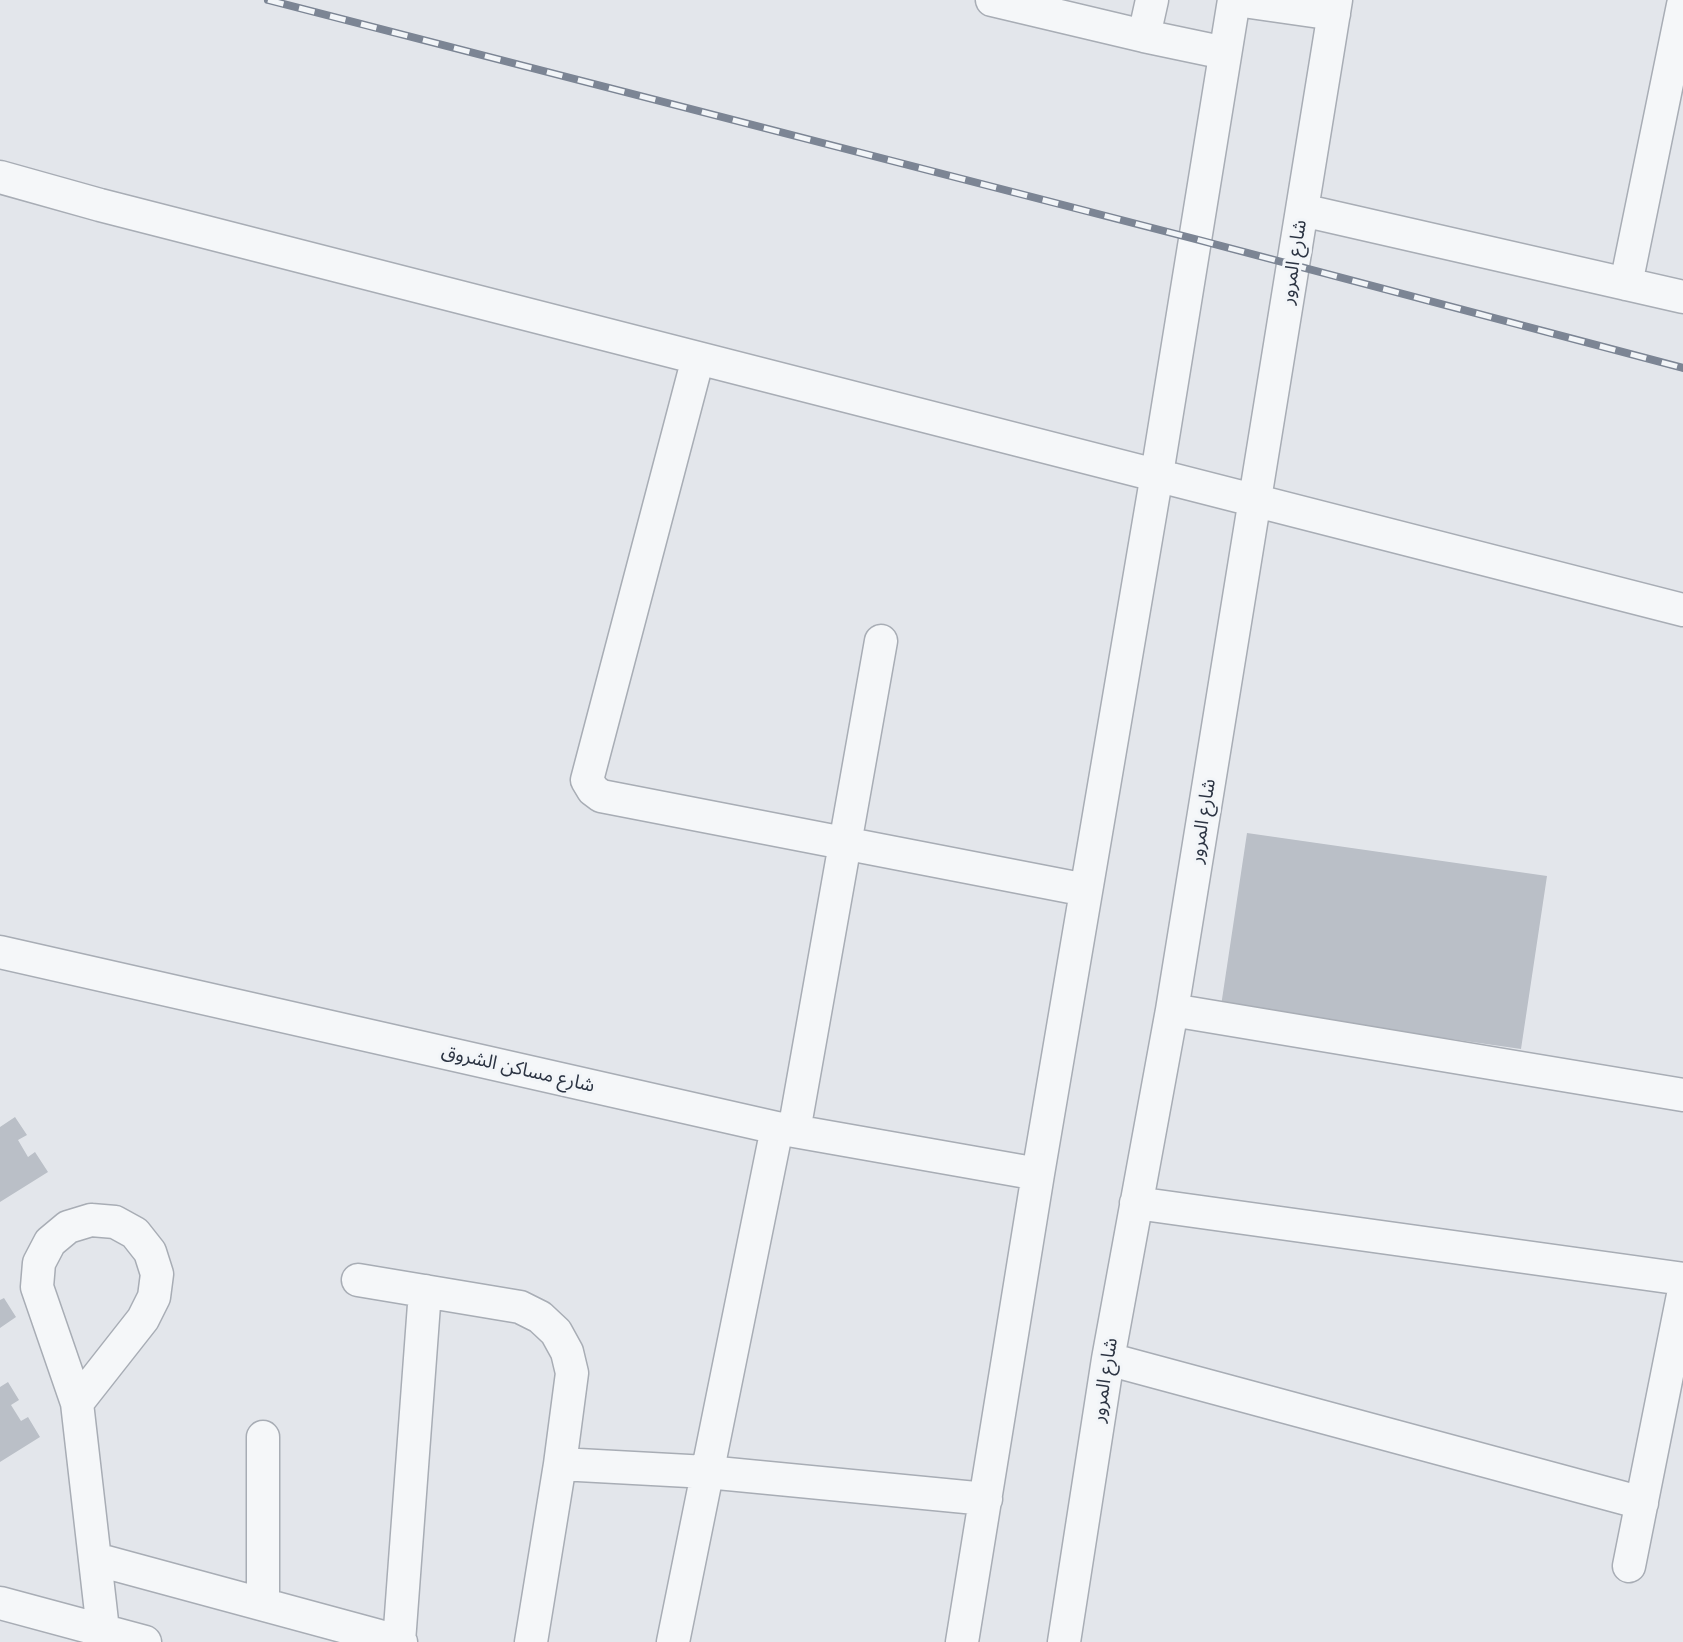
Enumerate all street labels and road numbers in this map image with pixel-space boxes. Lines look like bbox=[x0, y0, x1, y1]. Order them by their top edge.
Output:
street label: شارع المرور bbox=[1276, 218, 1312, 306]
street label: شارع المرور bbox=[1185, 777, 1221, 865]
street label: شارع مساكن الشروق bbox=[439, 1040, 597, 1098]
street label: شارع المرور bbox=[1087, 1336, 1123, 1424]

